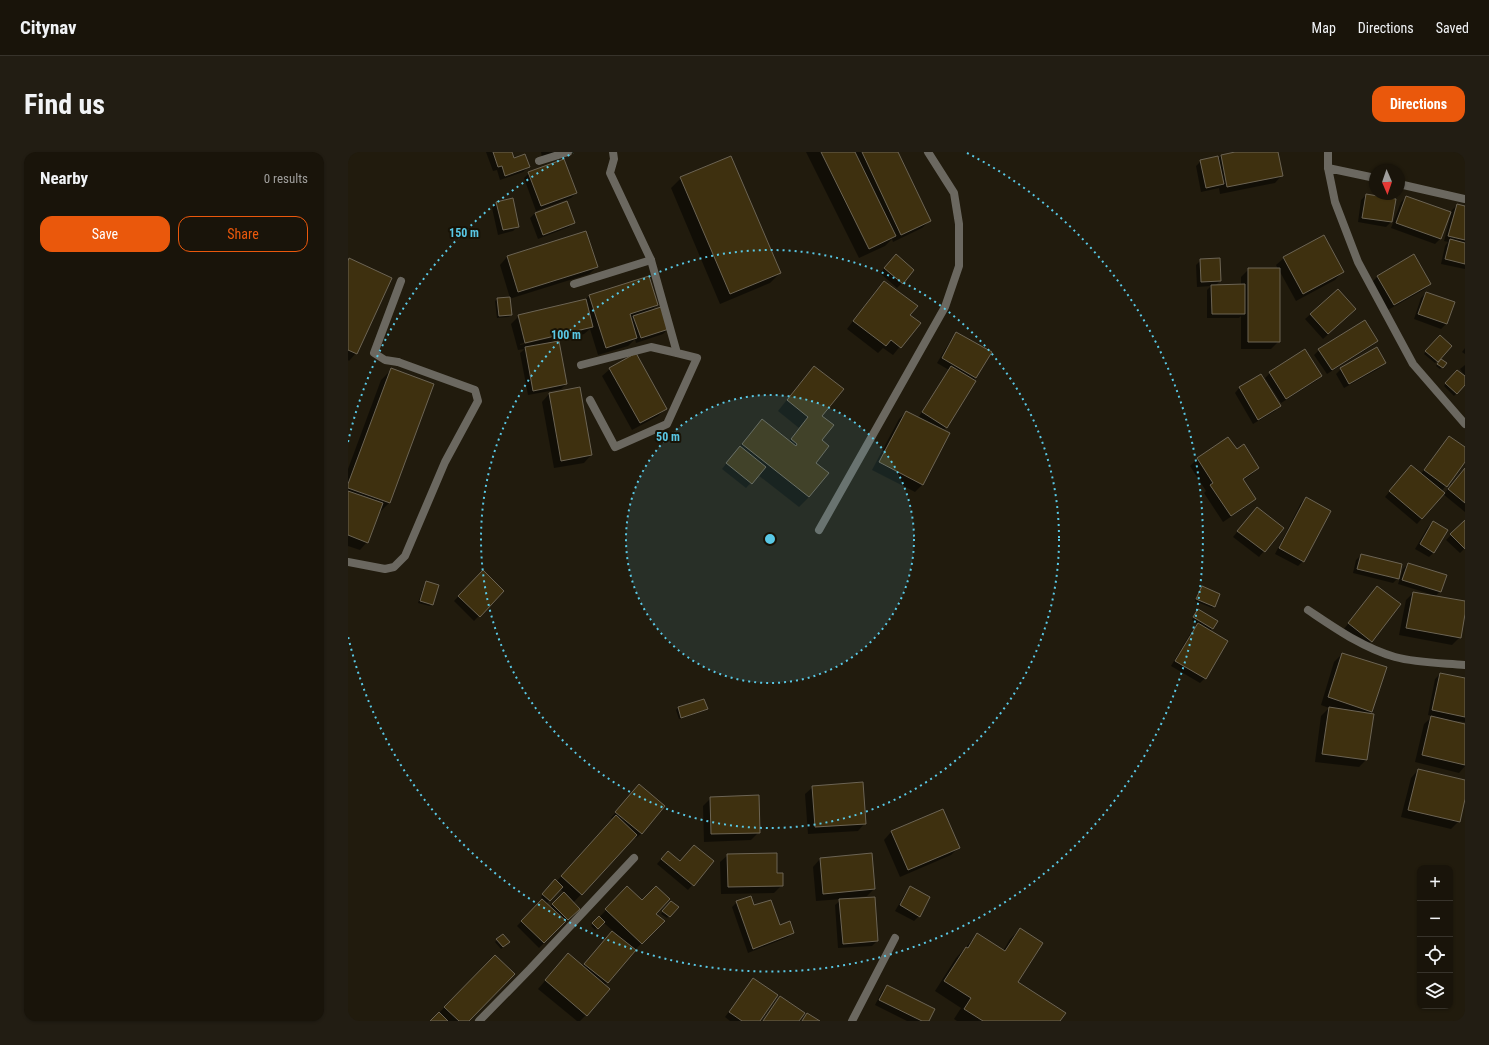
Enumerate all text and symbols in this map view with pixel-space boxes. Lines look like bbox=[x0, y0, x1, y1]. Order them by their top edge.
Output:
text: Citynav bbox=[20, 16, 77, 39]
text: Map bbox=[1312, 20, 1336, 36]
text: Directions bbox=[1358, 20, 1414, 36]
text: Saved bbox=[1436, 20, 1469, 36]
button: Directions bbox=[1372, 86, 1465, 122]
text: Find us bbox=[24, 88, 105, 121]
north arrow bbox=[1369, 164, 1405, 200]
text: Nearby bbox=[40, 168, 88, 188]
text: 0 results bbox=[264, 171, 308, 186]
button: Save bbox=[40, 216, 170, 252]
button: Share bbox=[178, 216, 308, 252]
text: 150 m bbox=[449, 226, 479, 240]
text: 100 m bbox=[551, 328, 581, 342]
text: 50 m bbox=[656, 430, 680, 444]
centre of rings bbox=[763, 532, 777, 546]
map controls bbox=[1417, 865, 1453, 1009]
button: + bbox=[1417, 865, 1453, 901]
button: − bbox=[1417, 901, 1453, 937]
button: locate bbox=[1417, 937, 1453, 973]
button: layers bbox=[1417, 973, 1453, 1009]

